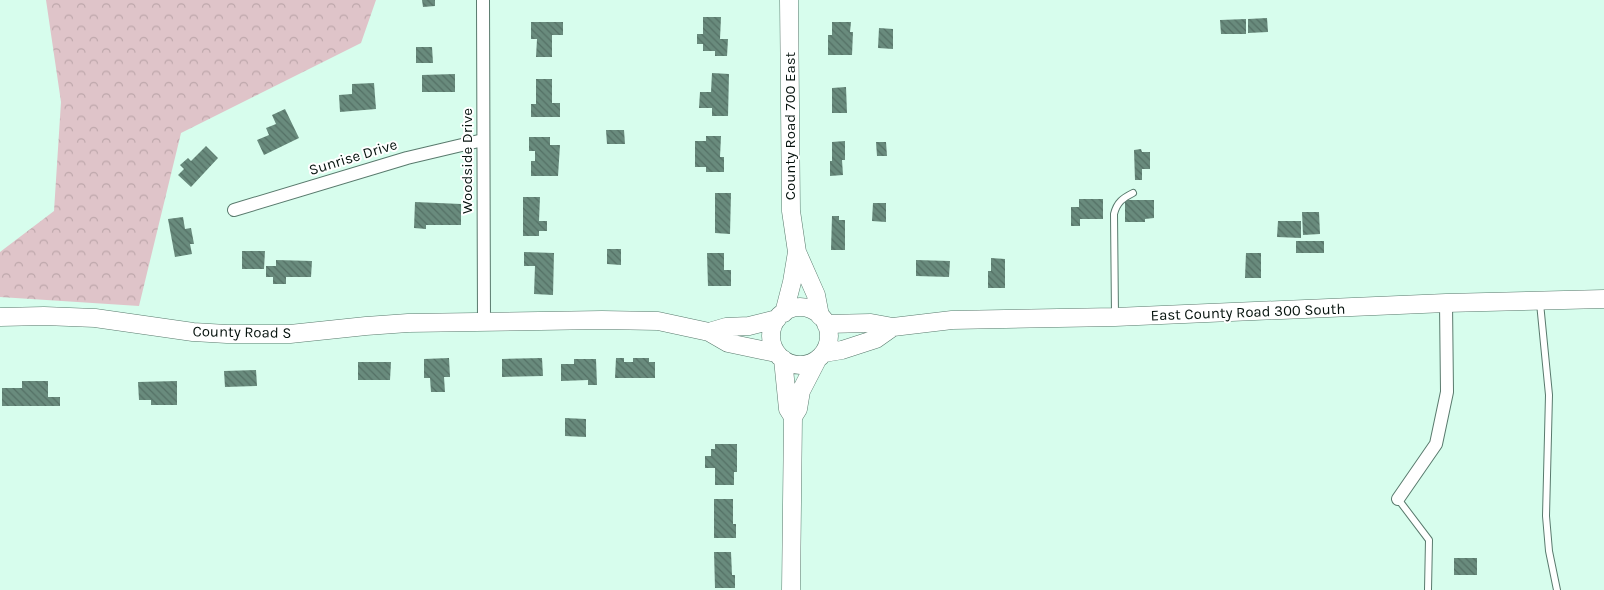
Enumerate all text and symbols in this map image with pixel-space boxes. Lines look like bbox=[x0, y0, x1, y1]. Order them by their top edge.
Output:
street label: County Road 700 East bbox=[781, 51, 799, 200]
street label: Woodside Drive bbox=[458, 108, 476, 214]
street label: Sunrise Drive bbox=[307, 135, 399, 179]
street label: East County Road 300 South bbox=[1150, 300, 1346, 324]
street label: County Road S bbox=[192, 322, 292, 342]

